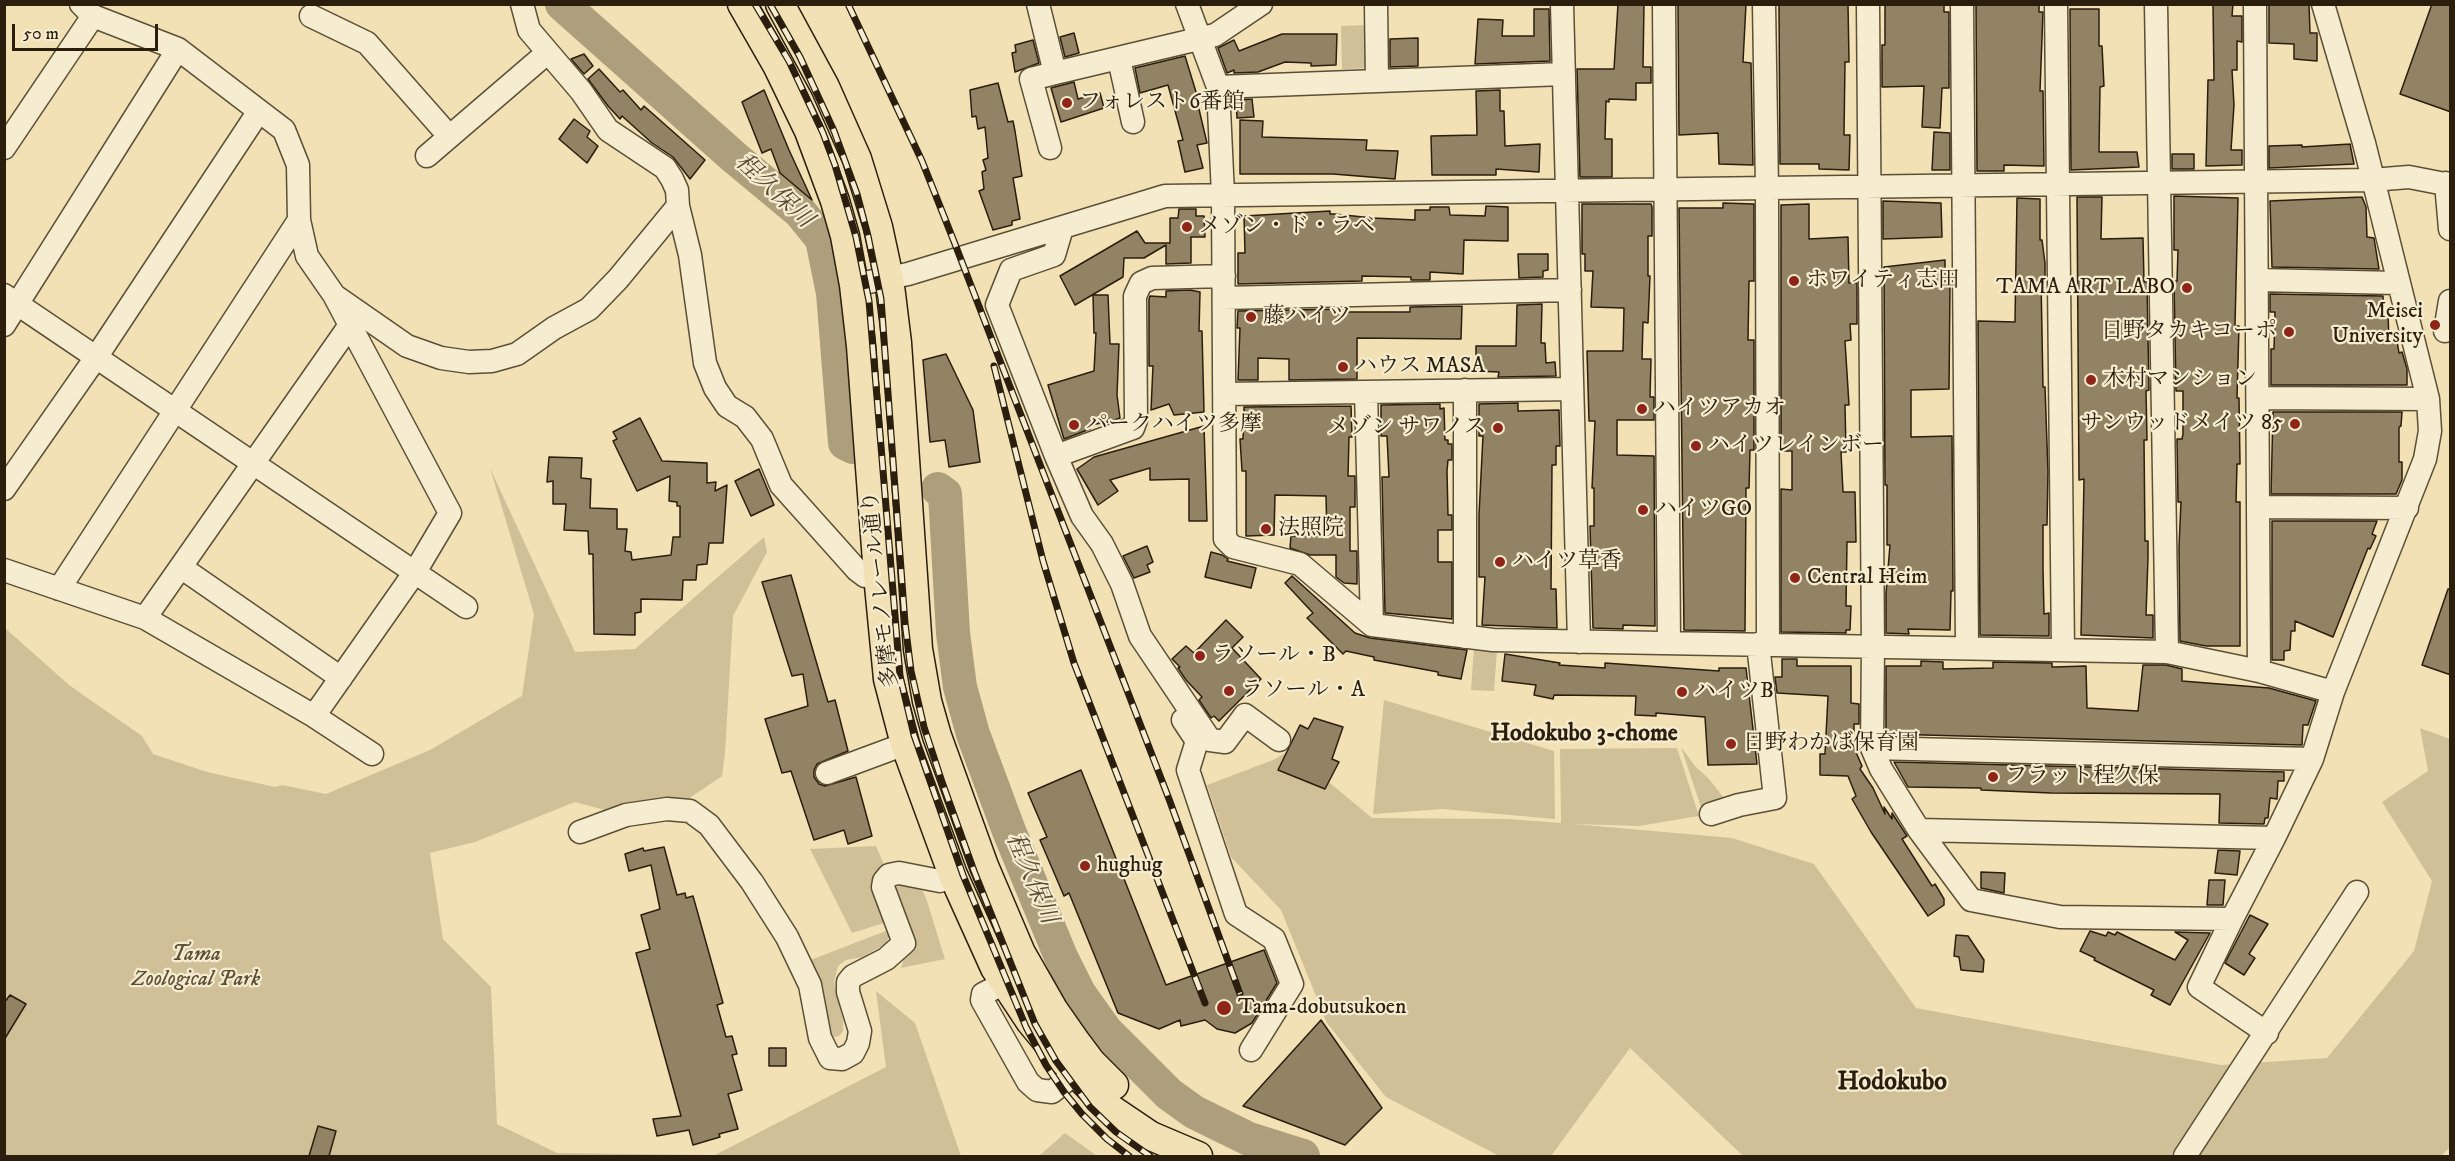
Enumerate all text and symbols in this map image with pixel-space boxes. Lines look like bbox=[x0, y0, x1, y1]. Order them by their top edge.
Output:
scale bar bbox=[15, 12, 160, 50]
text: 50 m bbox=[23, 23, 59, 45]
place label: フォレスト6番館 bbox=[1079, 90, 1244, 116]
marker: フォレスト6番館 bbox=[1060, 96, 1074, 110]
water label: 程久保川 bbox=[728, 149, 818, 235]
place label: メゾン・ド・ラベ bbox=[1199, 214, 1375, 240]
marker: メゾン・ド・ラベ bbox=[1180, 220, 1194, 234]
place label: ホワイティ志田 bbox=[1806, 268, 1960, 294]
marker: ホワイティ志田 bbox=[1787, 274, 1801, 288]
place label: TAMA ART LABO bbox=[1996, 275, 2175, 301]
marker: TAMA ART LABO bbox=[2180, 281, 2194, 295]
place label: Meisei University bbox=[2332, 299, 2423, 350]
place label: 藤ハイツ bbox=[1263, 304, 1351, 330]
marker: 藤ハイツ bbox=[1244, 310, 1258, 324]
marker: Meisei University bbox=[2428, 318, 2442, 332]
place label: 日野タカキコーポ bbox=[2101, 319, 2277, 345]
marker: 日野タカキコーポ bbox=[2282, 325, 2296, 339]
place label: ハウス MASA bbox=[1355, 354, 1485, 380]
marker: ハウス MASA bbox=[1336, 360, 1350, 374]
place label: 木村マンション bbox=[2103, 367, 2257, 393]
marker: 木村マンション bbox=[2084, 373, 2098, 387]
place label: ハイツアカオ bbox=[1654, 396, 1786, 422]
marker: ハイツアカオ bbox=[1635, 402, 1649, 416]
place label: サンウッドメイツ 85 bbox=[2080, 411, 2283, 437]
place label: パークハイツ多摩 bbox=[1086, 412, 1262, 438]
place label: メゾン サワノス bbox=[1327, 415, 1486, 441]
marker: サンウッドメイツ 85 bbox=[2288, 417, 2302, 431]
marker: パークハイツ多摩 bbox=[1067, 418, 1081, 432]
marker: メゾン サワノス bbox=[1491, 421, 1505, 435]
place label: ハイツレインボー bbox=[1708, 433, 1884, 459]
marker: ハイツレインボー bbox=[1689, 439, 1703, 453]
street label: 多摩モノレール通り bbox=[859, 489, 905, 689]
place label: ハイツGO bbox=[1655, 497, 1752, 523]
marker: ハイツGO bbox=[1636, 503, 1650, 517]
place label: 法照院 bbox=[1278, 516, 1344, 542]
marker: 法照院 bbox=[1259, 522, 1273, 536]
place label: ハイツ草香 bbox=[1512, 549, 1622, 575]
marker: ハイツ草香 bbox=[1493, 555, 1507, 569]
place label: Central Heim bbox=[1807, 565, 1927, 591]
marker: Central Heim bbox=[1788, 571, 1802, 585]
place label: ラソール・B bbox=[1212, 643, 1336, 669]
marker: ラソール・B bbox=[1193, 649, 1207, 663]
place label: ラソール・A bbox=[1241, 678, 1365, 704]
place label: ハイツB bbox=[1694, 679, 1774, 705]
marker: ラソール・A bbox=[1222, 684, 1236, 698]
marker: ハイツB bbox=[1675, 685, 1689, 699]
district label: Hodokubo 3-chome bbox=[1490, 721, 1678, 749]
place label: 日野わかば保育園 bbox=[1743, 731, 1919, 757]
marker: 日野わかば保育園 bbox=[1724, 737, 1738, 751]
place label: フラット程久保 bbox=[2005, 764, 2159, 790]
marker: フラット程久保 bbox=[1986, 770, 2000, 784]
water label: 程久保川 bbox=[998, 829, 1062, 929]
place label: hughug bbox=[1097, 853, 1162, 879]
marker: hughug bbox=[1078, 859, 1092, 873]
park label: Tama Zoological Park bbox=[132, 942, 260, 993]
place label: Tama-dobutsukoen bbox=[1238, 995, 1406, 1021]
marker: Tama-dobutsukoen bbox=[1215, 999, 1233, 1017]
district label: Hodokubo bbox=[1837, 1068, 1947, 1100]

